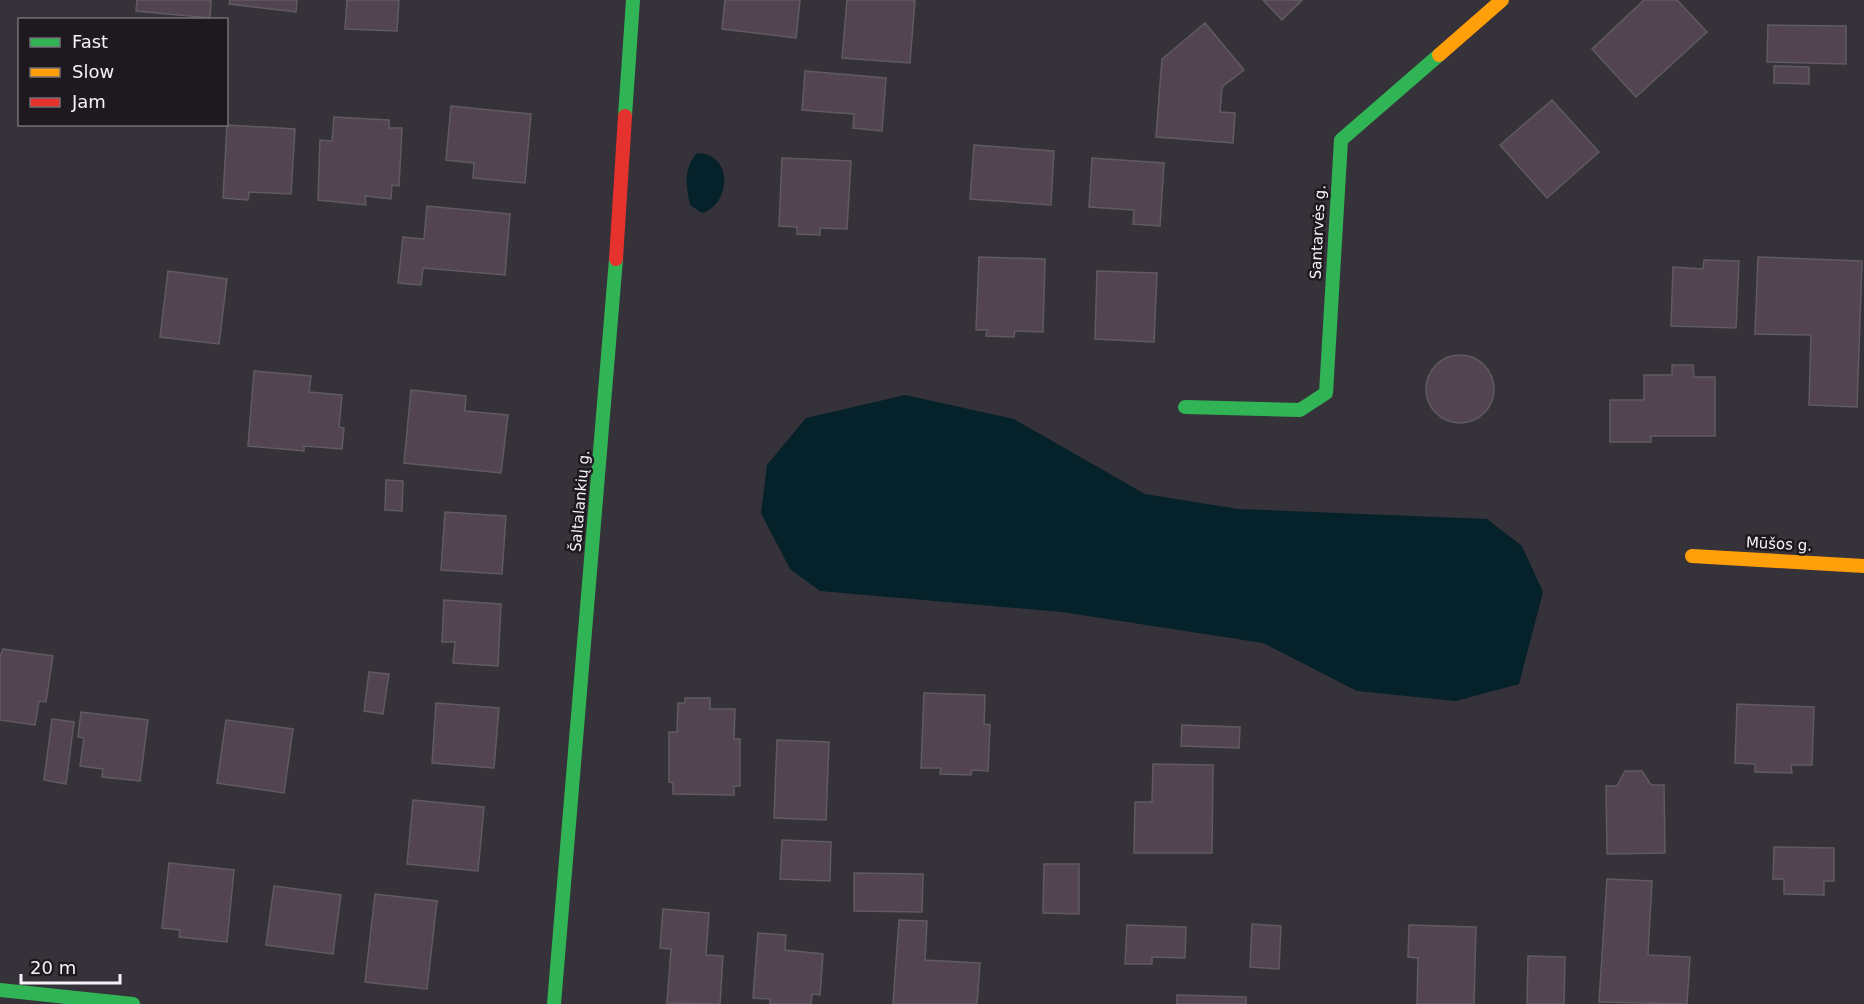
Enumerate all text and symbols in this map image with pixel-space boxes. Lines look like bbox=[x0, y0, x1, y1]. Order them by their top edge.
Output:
legend bbox=[18, 18, 228, 126]
text: Fast bbox=[72, 31, 108, 52]
text: Slow bbox=[72, 61, 114, 82]
text: Jam bbox=[71, 91, 106, 112]
street label: Santarvės g. bbox=[1307, 184, 1329, 280]
street label: Šaltalankių g. bbox=[566, 449, 593, 553]
street label: Mūšos g. bbox=[1745, 533, 1813, 555]
scale bar bbox=[21, 947, 120, 985]
text: 20 m bbox=[30, 957, 76, 978]

